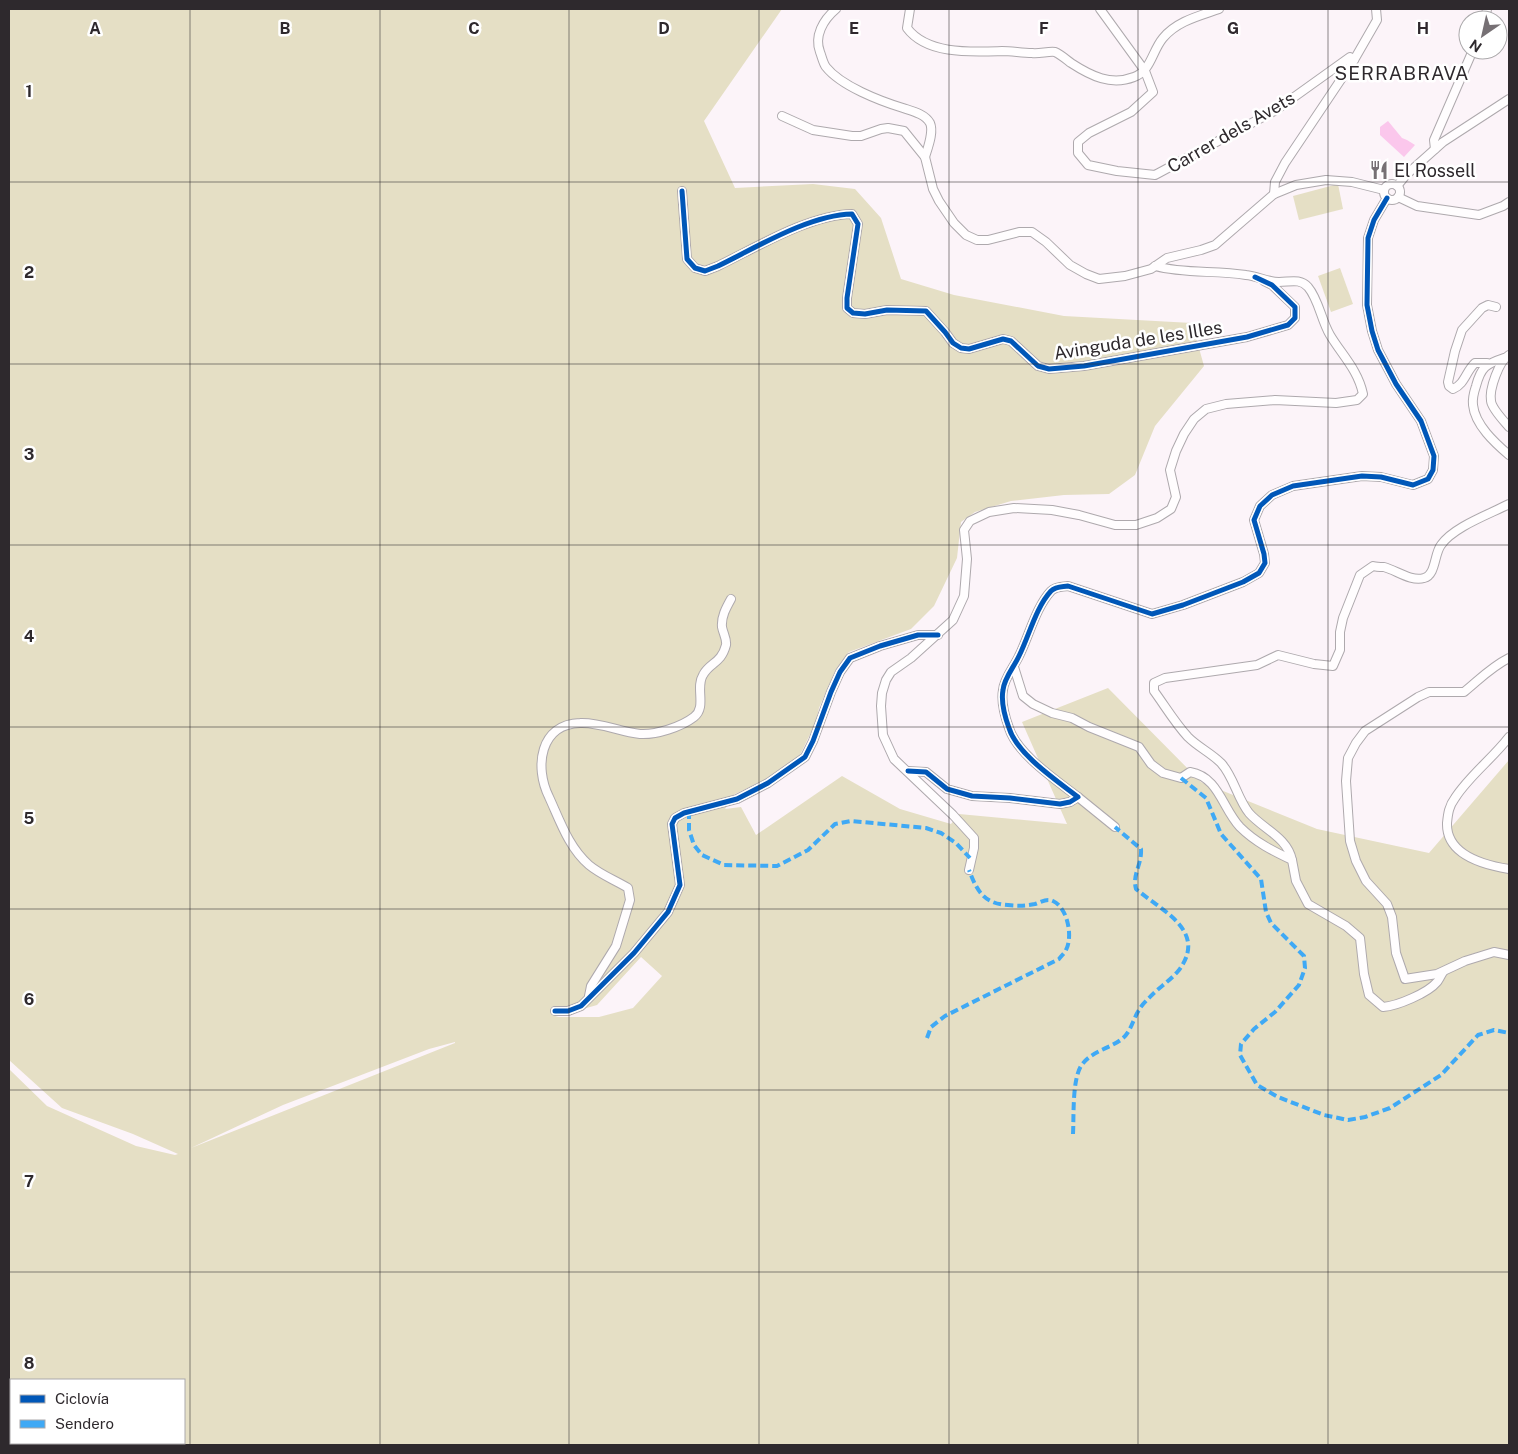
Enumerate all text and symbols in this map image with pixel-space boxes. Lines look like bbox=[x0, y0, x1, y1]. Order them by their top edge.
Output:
north arrow bbox=[1458, 10, 1508, 60]
text: A bbox=[89, 19, 101, 38]
text: B bbox=[280, 19, 291, 38]
text: C bbox=[468, 19, 480, 38]
text: D bbox=[658, 19, 670, 38]
text: E bbox=[849, 19, 859, 38]
text: F bbox=[1039, 19, 1049, 38]
text: G bbox=[1227, 19, 1239, 38]
text: H bbox=[1417, 19, 1429, 38]
text: N bbox=[1467, 36, 1485, 55]
district label: SERRABRAVA bbox=[1334, 62, 1470, 84]
text: 1 bbox=[26, 82, 32, 101]
street label: Carrer dels Avets bbox=[1164, 87, 1298, 177]
restaurant icon: El Rossell bbox=[1368, 159, 1390, 181]
place label: El Rossell bbox=[1394, 160, 1476, 181]
text: 2 bbox=[24, 263, 34, 282]
street label: Avinguda de les Illes bbox=[1052, 316, 1224, 364]
text: 3 bbox=[24, 445, 34, 464]
text: 4 bbox=[24, 627, 35, 646]
text: 5 bbox=[24, 809, 35, 828]
text: 6 bbox=[24, 990, 34, 1009]
text: 7 bbox=[24, 1172, 34, 1191]
text: 8 bbox=[24, 1354, 35, 1373]
legend bbox=[10, 1379, 185, 1444]
text: Ciclovía bbox=[55, 1390, 109, 1407]
text: Sendero bbox=[55, 1415, 114, 1432]

